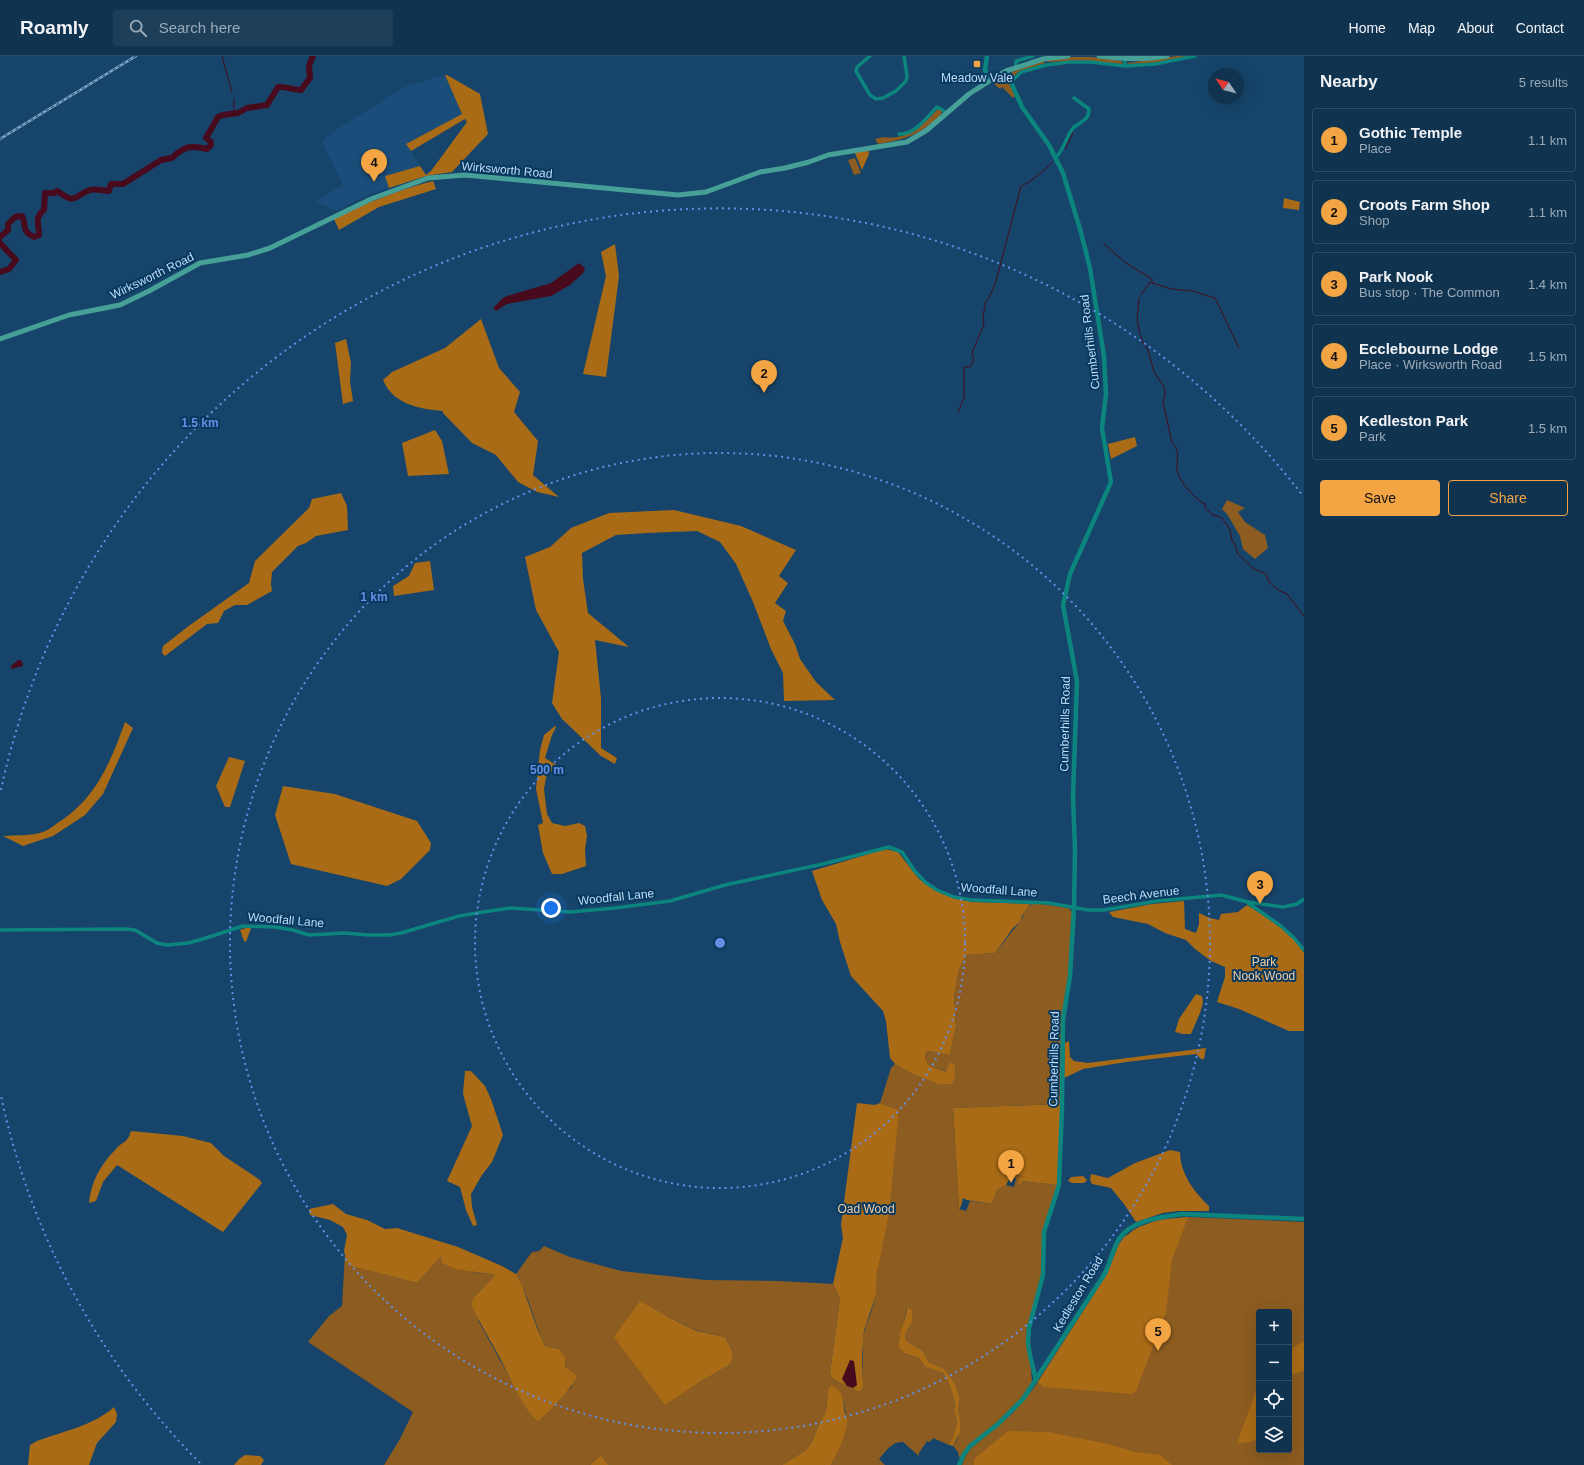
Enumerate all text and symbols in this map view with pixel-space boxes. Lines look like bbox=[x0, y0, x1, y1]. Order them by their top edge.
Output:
search box bbox=[113, 10, 393, 46]
text: Roamly bbox=[20, 17, 89, 38]
icon: search bbox=[127, 17, 149, 39]
text: Search here bbox=[159, 19, 240, 36]
text: Home bbox=[1349, 20, 1386, 36]
text: Map bbox=[1408, 20, 1435, 36]
text: About bbox=[1457, 20, 1494, 36]
text: Contact bbox=[1516, 20, 1564, 36]
marker: Meadow Vale bbox=[972, 59, 982, 69]
north arrow bbox=[1208, 68, 1244, 104]
place label: Meadow Vale bbox=[941, 71, 1013, 85]
text: Nearby bbox=[1320, 72, 1378, 91]
text: 5 results bbox=[1519, 75, 1568, 90]
text: Gothic Temple bbox=[1359, 124, 1462, 141]
text: 1 bbox=[1330, 133, 1338, 148]
text: 1.1 km bbox=[1528, 133, 1567, 148]
text: Place bbox=[1359, 141, 1392, 156]
pin: 4 bbox=[361, 149, 387, 182]
street label: Wirksworth Road bbox=[461, 159, 553, 181]
text: Croots Farm Shop bbox=[1359, 196, 1490, 213]
text: 2 bbox=[1330, 205, 1338, 220]
text: 1.1 km bbox=[1528, 205, 1567, 220]
text: Shop bbox=[1359, 213, 1389, 228]
street label: Wirksworth Road bbox=[108, 250, 196, 302]
text: Park Nook bbox=[1359, 268, 1433, 285]
text: 3 bbox=[1330, 277, 1338, 292]
text: 1.4 km bbox=[1528, 277, 1567, 292]
text: Bus stop · The Common bbox=[1359, 285, 1500, 300]
street label: Cumberhills Road bbox=[1077, 294, 1103, 390]
text: Ecclebourne Lodge bbox=[1359, 340, 1498, 357]
text: 4 bbox=[1330, 349, 1338, 364]
text: 1.5 km bbox=[1528, 349, 1567, 364]
text: Place · Wirksworth Road bbox=[1359, 357, 1502, 372]
pin: 2 bbox=[751, 360, 777, 393]
text: Kedleston Park bbox=[1359, 412, 1468, 429]
text: 1.5 km bbox=[181, 416, 219, 430]
text: 5 bbox=[1330, 421, 1338, 436]
text: 1.5 km bbox=[1528, 421, 1567, 436]
text: Park bbox=[1359, 429, 1386, 444]
button: Save bbox=[1320, 480, 1440, 516]
button: Share bbox=[1448, 480, 1568, 516]
text: 1 km bbox=[360, 590, 388, 604]
street label: Cumberhills Road bbox=[1057, 676, 1073, 772]
text: 500 m bbox=[530, 763, 564, 777]
pin: 3 bbox=[1247, 871, 1273, 904]
street label: Woodfall Lane bbox=[960, 880, 1038, 900]
street label: Beech Avenue bbox=[1102, 883, 1180, 907]
street label: Woodfall Lane bbox=[577, 886, 655, 908]
your location bbox=[541, 898, 561, 918]
street label: Woodfall Lane bbox=[247, 910, 325, 930]
centre of rings bbox=[713, 936, 727, 950]
park label: Park Nook Wood bbox=[1233, 955, 1295, 983]
street label: Cumberhills Road bbox=[1046, 1011, 1062, 1107]
pin: 1 bbox=[998, 1150, 1024, 1183]
park label: Oad Wood bbox=[837, 1202, 895, 1216]
street label: Kedleston Road bbox=[1050, 1254, 1106, 1334]
map controls bbox=[1256, 1309, 1292, 1453]
button: + bbox=[1256, 1309, 1292, 1345]
pin: 5 bbox=[1145, 1318, 1171, 1351]
button: − bbox=[1256, 1345, 1292, 1381]
button: locate bbox=[1256, 1381, 1292, 1417]
button: layers bbox=[1256, 1417, 1292, 1453]

